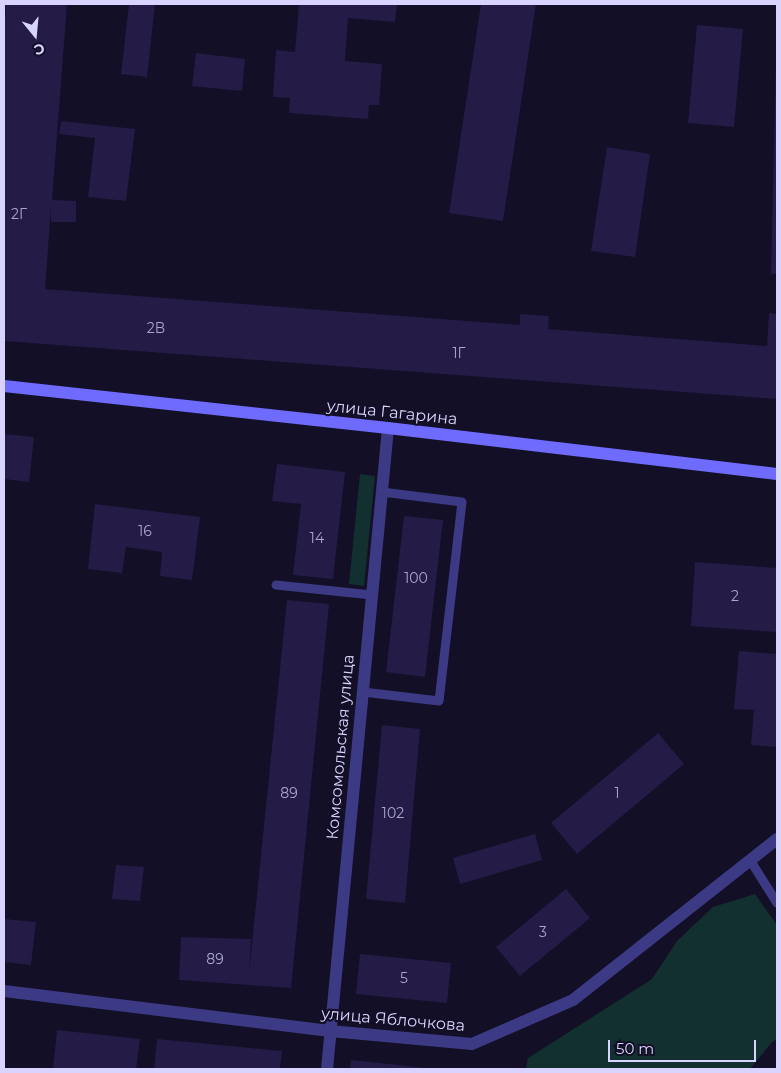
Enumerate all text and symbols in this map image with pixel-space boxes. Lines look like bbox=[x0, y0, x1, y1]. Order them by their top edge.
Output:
north arrow bbox=[10, 10, 60, 60]
text: С bbox=[32, 39, 47, 59]
house number: 2Г bbox=[11, 207, 27, 223]
house number: 2В bbox=[147, 321, 165, 337]
house number: 1Г bbox=[452, 346, 466, 362]
street label: улица Гагарина bbox=[326, 397, 458, 429]
house number: 16 bbox=[138, 524, 152, 540]
house number: 14 bbox=[310, 531, 324, 547]
house number: 100 bbox=[404, 571, 428, 587]
house number: 2 bbox=[731, 589, 739, 605]
street label: Комсомольская улица bbox=[323, 654, 359, 840]
house number: 89 bbox=[280, 786, 298, 802]
house number: 1 bbox=[614, 786, 620, 802]
house number: 102 bbox=[382, 806, 404, 822]
house number: 3 bbox=[539, 925, 547, 941]
house number: 89 bbox=[206, 952, 224, 968]
house number: 5 bbox=[400, 971, 408, 987]
street label: улица Яблочкова bbox=[320, 1004, 466, 1036]
scale bar bbox=[611, 1030, 758, 1062]
text: 50 m bbox=[616, 1039, 654, 1058]

